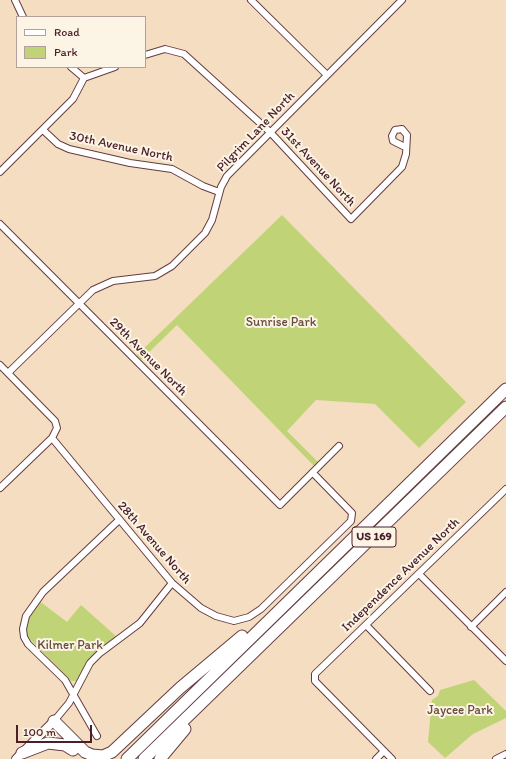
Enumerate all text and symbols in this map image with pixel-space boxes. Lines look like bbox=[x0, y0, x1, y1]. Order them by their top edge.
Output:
legend bbox=[16, 16, 146, 68]
text: Road bbox=[54, 25, 80, 39]
text: Park bbox=[54, 45, 78, 59]
street label: Pilgrim Lane North bbox=[214, 89, 298, 175]
street label: 31st Avenue North bbox=[277, 124, 359, 210]
street label: 30th Avenue North bbox=[68, 128, 174, 166]
street label: 29th Avenue North bbox=[106, 315, 190, 399]
park label: Sunrise Park bbox=[246, 315, 316, 331]
street label: 28th Avenue North bbox=[114, 499, 194, 587]
street label: Independence Avenue North bbox=[339, 515, 463, 635]
road number: US 169 bbox=[352, 527, 396, 547]
park label: Kilmer Park bbox=[37, 638, 103, 654]
park label: Jaycee Park bbox=[427, 703, 493, 719]
scale bar bbox=[18, 717, 94, 743]
text: 100 m bbox=[23, 725, 56, 739]

